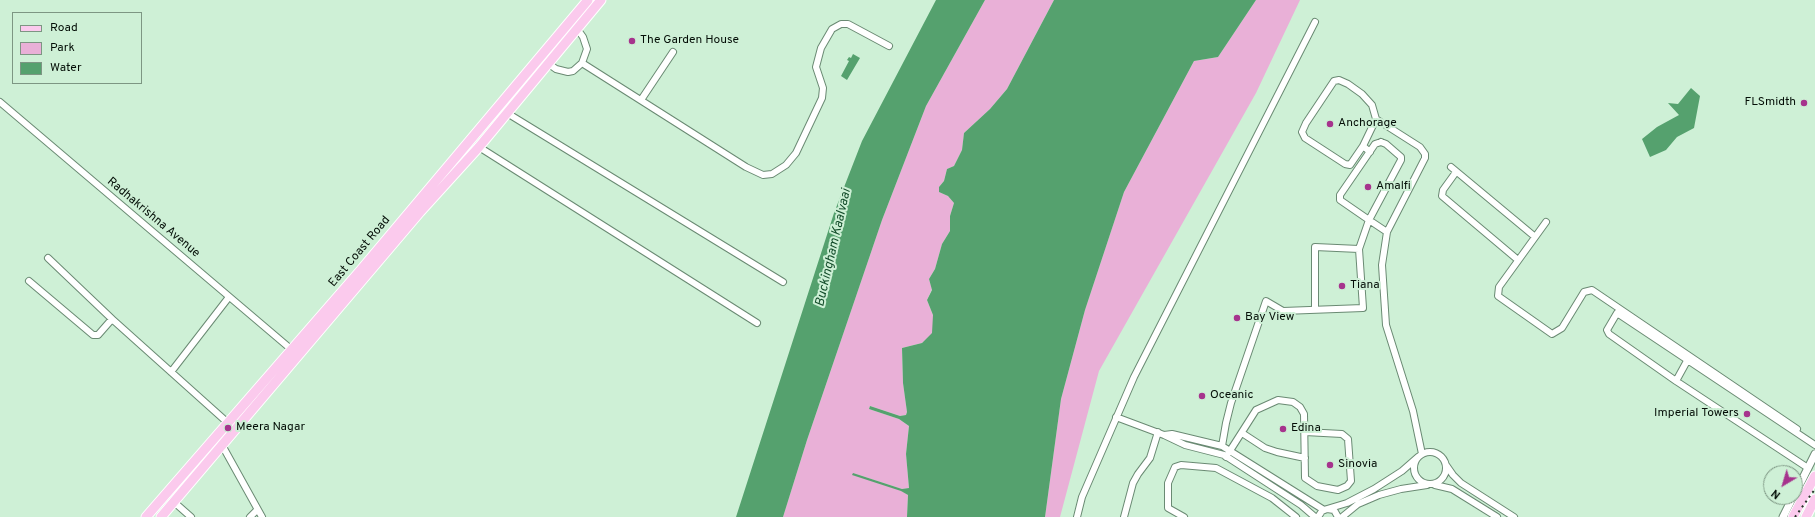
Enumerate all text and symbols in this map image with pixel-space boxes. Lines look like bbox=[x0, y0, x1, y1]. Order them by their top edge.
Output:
legend bbox=[12, 12, 142, 84]
text: Road bbox=[50, 20, 78, 36]
place label: The Garden House bbox=[640, 34, 739, 48]
marker: The Garden House bbox=[627, 36, 637, 46]
text: Park bbox=[50, 40, 75, 56]
text: Water bbox=[50, 60, 82, 76]
place label: FLSmidth bbox=[1744, 96, 1796, 110]
marker: FLSmidth bbox=[1799, 98, 1809, 108]
place label: Anchorage bbox=[1338, 117, 1397, 131]
marker: Anchorage bbox=[1325, 119, 1335, 129]
street label: Radhakrishna Avenue bbox=[104, 175, 202, 261]
place label: Amalfi bbox=[1376, 180, 1411, 194]
marker: Amalfi bbox=[1363, 182, 1373, 192]
water label: Buckingham Kaalvaai bbox=[813, 188, 855, 308]
street label: East Coast Road bbox=[326, 214, 394, 290]
place label: Tiana bbox=[1350, 279, 1380, 293]
marker: Tiana bbox=[1337, 281, 1347, 291]
place label: Bay View bbox=[1245, 311, 1294, 325]
marker: Bay View bbox=[1232, 313, 1242, 323]
place label: Oceanic bbox=[1210, 389, 1253, 403]
marker: Oceanic bbox=[1197, 391, 1207, 401]
place label: Imperial Towers bbox=[1654, 407, 1739, 421]
marker: Imperial Towers bbox=[1742, 409, 1752, 419]
place label: Meera Nagar bbox=[236, 421, 305, 435]
place label: Edina bbox=[1291, 422, 1321, 436]
marker: Meera Nagar bbox=[223, 423, 233, 433]
marker: Edina bbox=[1278, 424, 1288, 434]
place label: Sinovia bbox=[1338, 458, 1377, 472]
marker: Sinovia bbox=[1325, 460, 1335, 470]
north arrow bbox=[1763, 465, 1803, 505]
text: N bbox=[1769, 486, 1784, 502]

